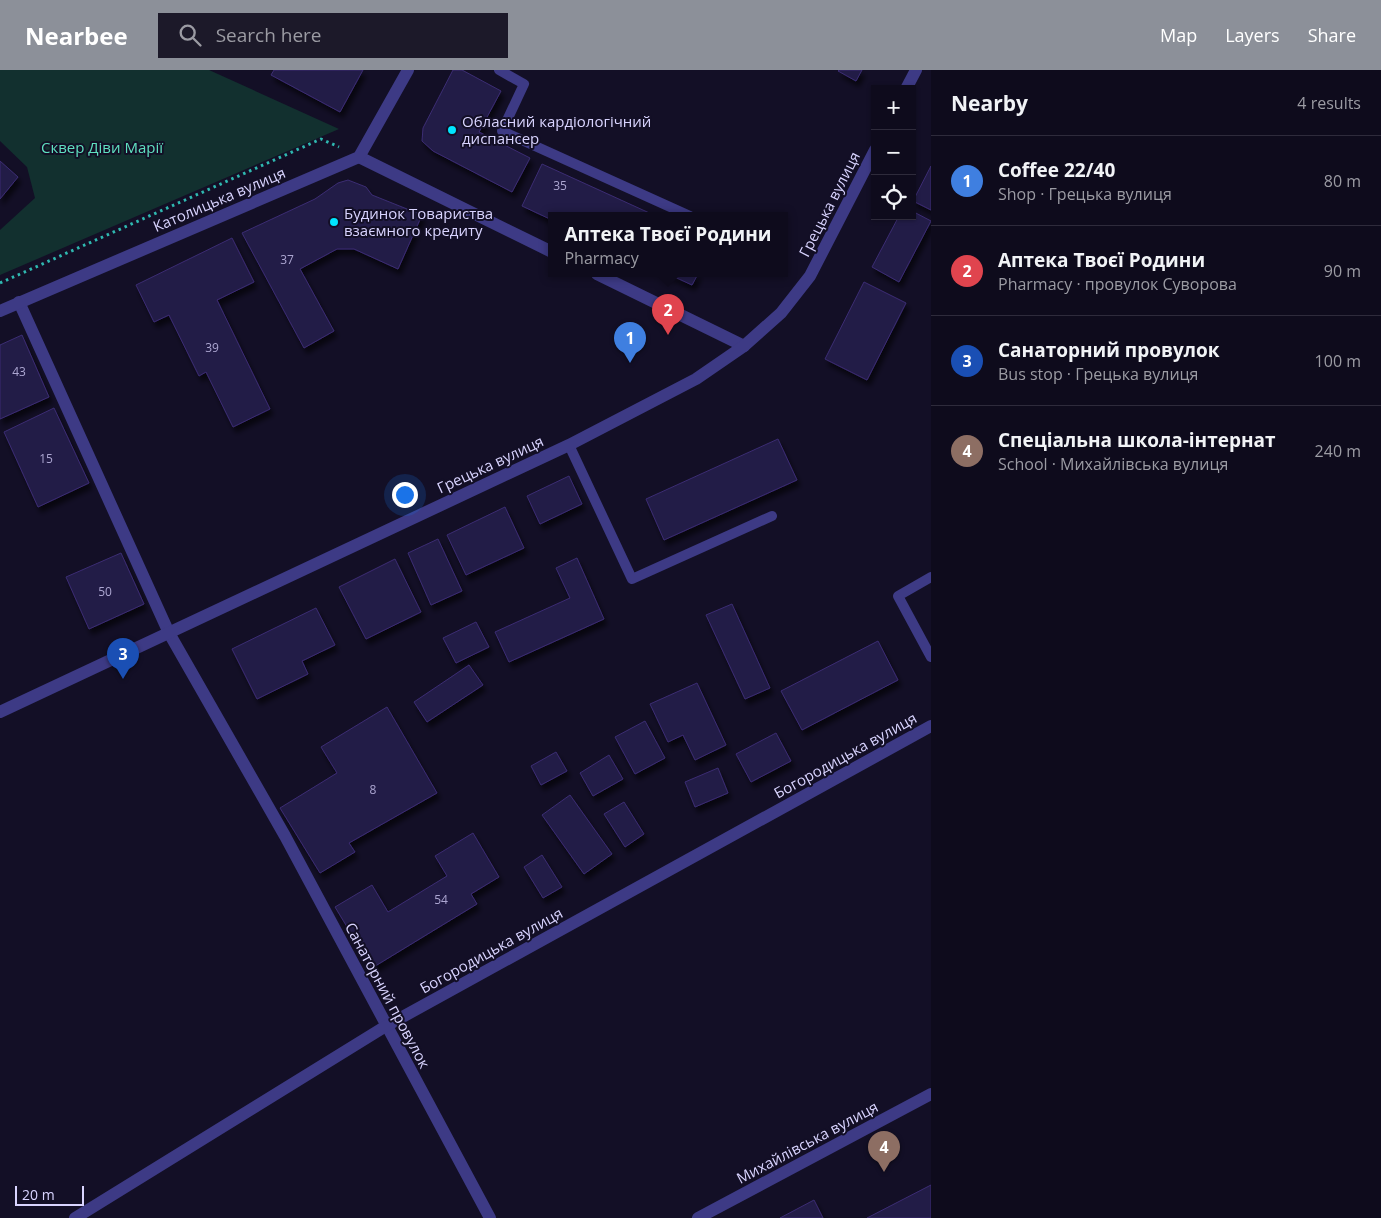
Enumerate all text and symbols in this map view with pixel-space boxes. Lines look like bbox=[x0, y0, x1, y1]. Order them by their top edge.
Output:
search box bbox=[158, 13, 508, 58]
text: Nearbee bbox=[25, 19, 128, 52]
icon: search bbox=[176, 21, 204, 49]
text: Search here bbox=[216, 22, 322, 48]
text: Map bbox=[1160, 23, 1197, 47]
text: Layers bbox=[1225, 23, 1280, 47]
text: Share bbox=[1308, 23, 1356, 47]
map controls bbox=[871, 85, 916, 220]
button: + bbox=[871, 85, 916, 130]
text: Nearby bbox=[951, 89, 1028, 117]
text: 4 results bbox=[1297, 92, 1361, 114]
place label: Обласний кардіологічний диспансер bbox=[462, 111, 651, 148]
marker: Обласний кардіологічний диспансер bbox=[446, 124, 458, 136]
button: − bbox=[871, 130, 916, 175]
park label: Сквер Діви Марії bbox=[41, 137, 163, 157]
street label: Грецька вулиця bbox=[794, 148, 864, 260]
text: Coffee 22/40 bbox=[998, 157, 1115, 183]
street label: Католицька вулиця bbox=[150, 162, 288, 236]
text: 1 bbox=[962, 170, 972, 192]
text: 80 m bbox=[1324, 170, 1361, 192]
button: locate bbox=[871, 175, 916, 220]
house number: 35 bbox=[553, 177, 567, 194]
text: Shop · Грецька вулиця bbox=[998, 183, 1172, 205]
place label: Будинок Товариства взаємного кредиту bbox=[344, 203, 493, 240]
popup bbox=[548, 212, 788, 277]
marker: Будинок Товариства взаємного кредиту bbox=[328, 216, 340, 228]
text: Аптека Твоєї Родини bbox=[564, 221, 772, 247]
text: Pharmacy bbox=[564, 247, 639, 269]
text: Аптека Твоєї Родини bbox=[998, 247, 1205, 273]
house number: 37 bbox=[280, 251, 294, 268]
text: 2 bbox=[962, 260, 972, 282]
text: 90 m bbox=[1324, 260, 1361, 282]
text: Pharmacy · провулок Суворова bbox=[998, 273, 1237, 295]
pin: 2 bbox=[652, 294, 684, 335]
pin: 1 bbox=[614, 322, 646, 363]
text: Санаторний провулок bbox=[998, 337, 1220, 363]
house number: 39 bbox=[205, 339, 219, 356]
text: 3 bbox=[962, 350, 972, 372]
text: 100 m bbox=[1315, 350, 1361, 372]
house number: 43 bbox=[12, 363, 26, 380]
text: Bus stop · Грецька вулиця bbox=[998, 363, 1198, 385]
text: Спеціальна школа-інтернат bbox=[998, 427, 1275, 453]
street label: Грецька вулиця bbox=[433, 431, 547, 497]
text: 4 bbox=[962, 440, 972, 462]
text: 240 m bbox=[1315, 440, 1361, 462]
house number: 15 bbox=[39, 450, 53, 467]
text: School · Михайлівська вулиця bbox=[998, 453, 1228, 475]
your location bbox=[392, 482, 418, 508]
house number: 50 bbox=[98, 583, 112, 600]
pin: 3 bbox=[107, 638, 139, 679]
street label: Богородицька вулиця bbox=[770, 707, 920, 803]
house number: 8 bbox=[370, 781, 377, 798]
house number: 54 bbox=[434, 891, 448, 908]
street label: Богородицька вулиця bbox=[416, 902, 566, 998]
street label: Санаторний провулок bbox=[341, 919, 435, 1072]
street label: Михайлівська вулиця bbox=[733, 1096, 881, 1188]
pin: 4 bbox=[868, 1131, 900, 1172]
scale bar bbox=[15, 1183, 84, 1206]
text: 20 m bbox=[22, 1185, 55, 1204]

